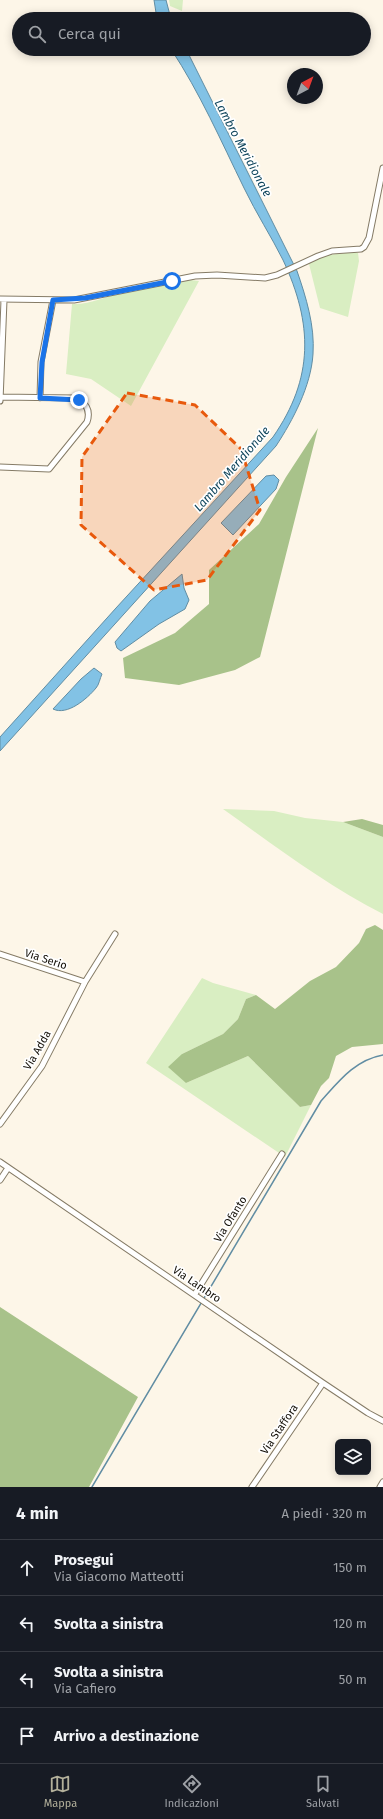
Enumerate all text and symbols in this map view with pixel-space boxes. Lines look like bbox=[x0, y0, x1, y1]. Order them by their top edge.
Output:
search box bbox=[12, 12, 371, 56]
icon: search bbox=[26, 23, 48, 45]
text: Cerca qui bbox=[58, 25, 121, 43]
north arrow bbox=[287, 68, 323, 104]
water label: Lambro Meridionale bbox=[211, 97, 275, 199]
route start bbox=[163, 272, 181, 290]
route end bbox=[70, 391, 88, 409]
water label: Lambro Meridionale bbox=[191, 424, 273, 514]
street label: Via Serio bbox=[23, 947, 69, 972]
street label: Via Adda bbox=[21, 1028, 54, 1072]
street label: Via Ofanto bbox=[211, 1194, 250, 1245]
street label: Via Lambro bbox=[170, 1263, 223, 1305]
street label: Via Staffora bbox=[258, 1402, 301, 1457]
map controls bbox=[335, 1439, 371, 1475]
button: layers bbox=[335, 1439, 371, 1475]
text: 4 min bbox=[16, 1503, 59, 1524]
text: A piedi · 320 m bbox=[282, 1506, 367, 1521]
text: Prosegui bbox=[54, 1551, 113, 1569]
icon: ahead bbox=[16, 1557, 38, 1579]
text: 150 m bbox=[333, 1560, 367, 1575]
text: Via Giacomo Matteotti bbox=[54, 1569, 184, 1584]
icon: left bbox=[16, 1613, 38, 1635]
text: Svolta a sinistra bbox=[54, 1615, 164, 1633]
text: 120 m bbox=[333, 1616, 367, 1631]
text: Svolta a sinistra bbox=[54, 1663, 164, 1681]
icon: left bbox=[16, 1669, 38, 1691]
text: 50 m bbox=[339, 1672, 367, 1687]
text: Via Cafiero bbox=[54, 1681, 116, 1696]
icon: arrive bbox=[16, 1725, 38, 1747]
text: Arrivo a destinazione bbox=[54, 1727, 199, 1745]
tab: Mappa bbox=[44, 1773, 77, 1810]
tab: Indicazioni bbox=[164, 1773, 219, 1810]
tab: Salvati bbox=[306, 1773, 339, 1810]

